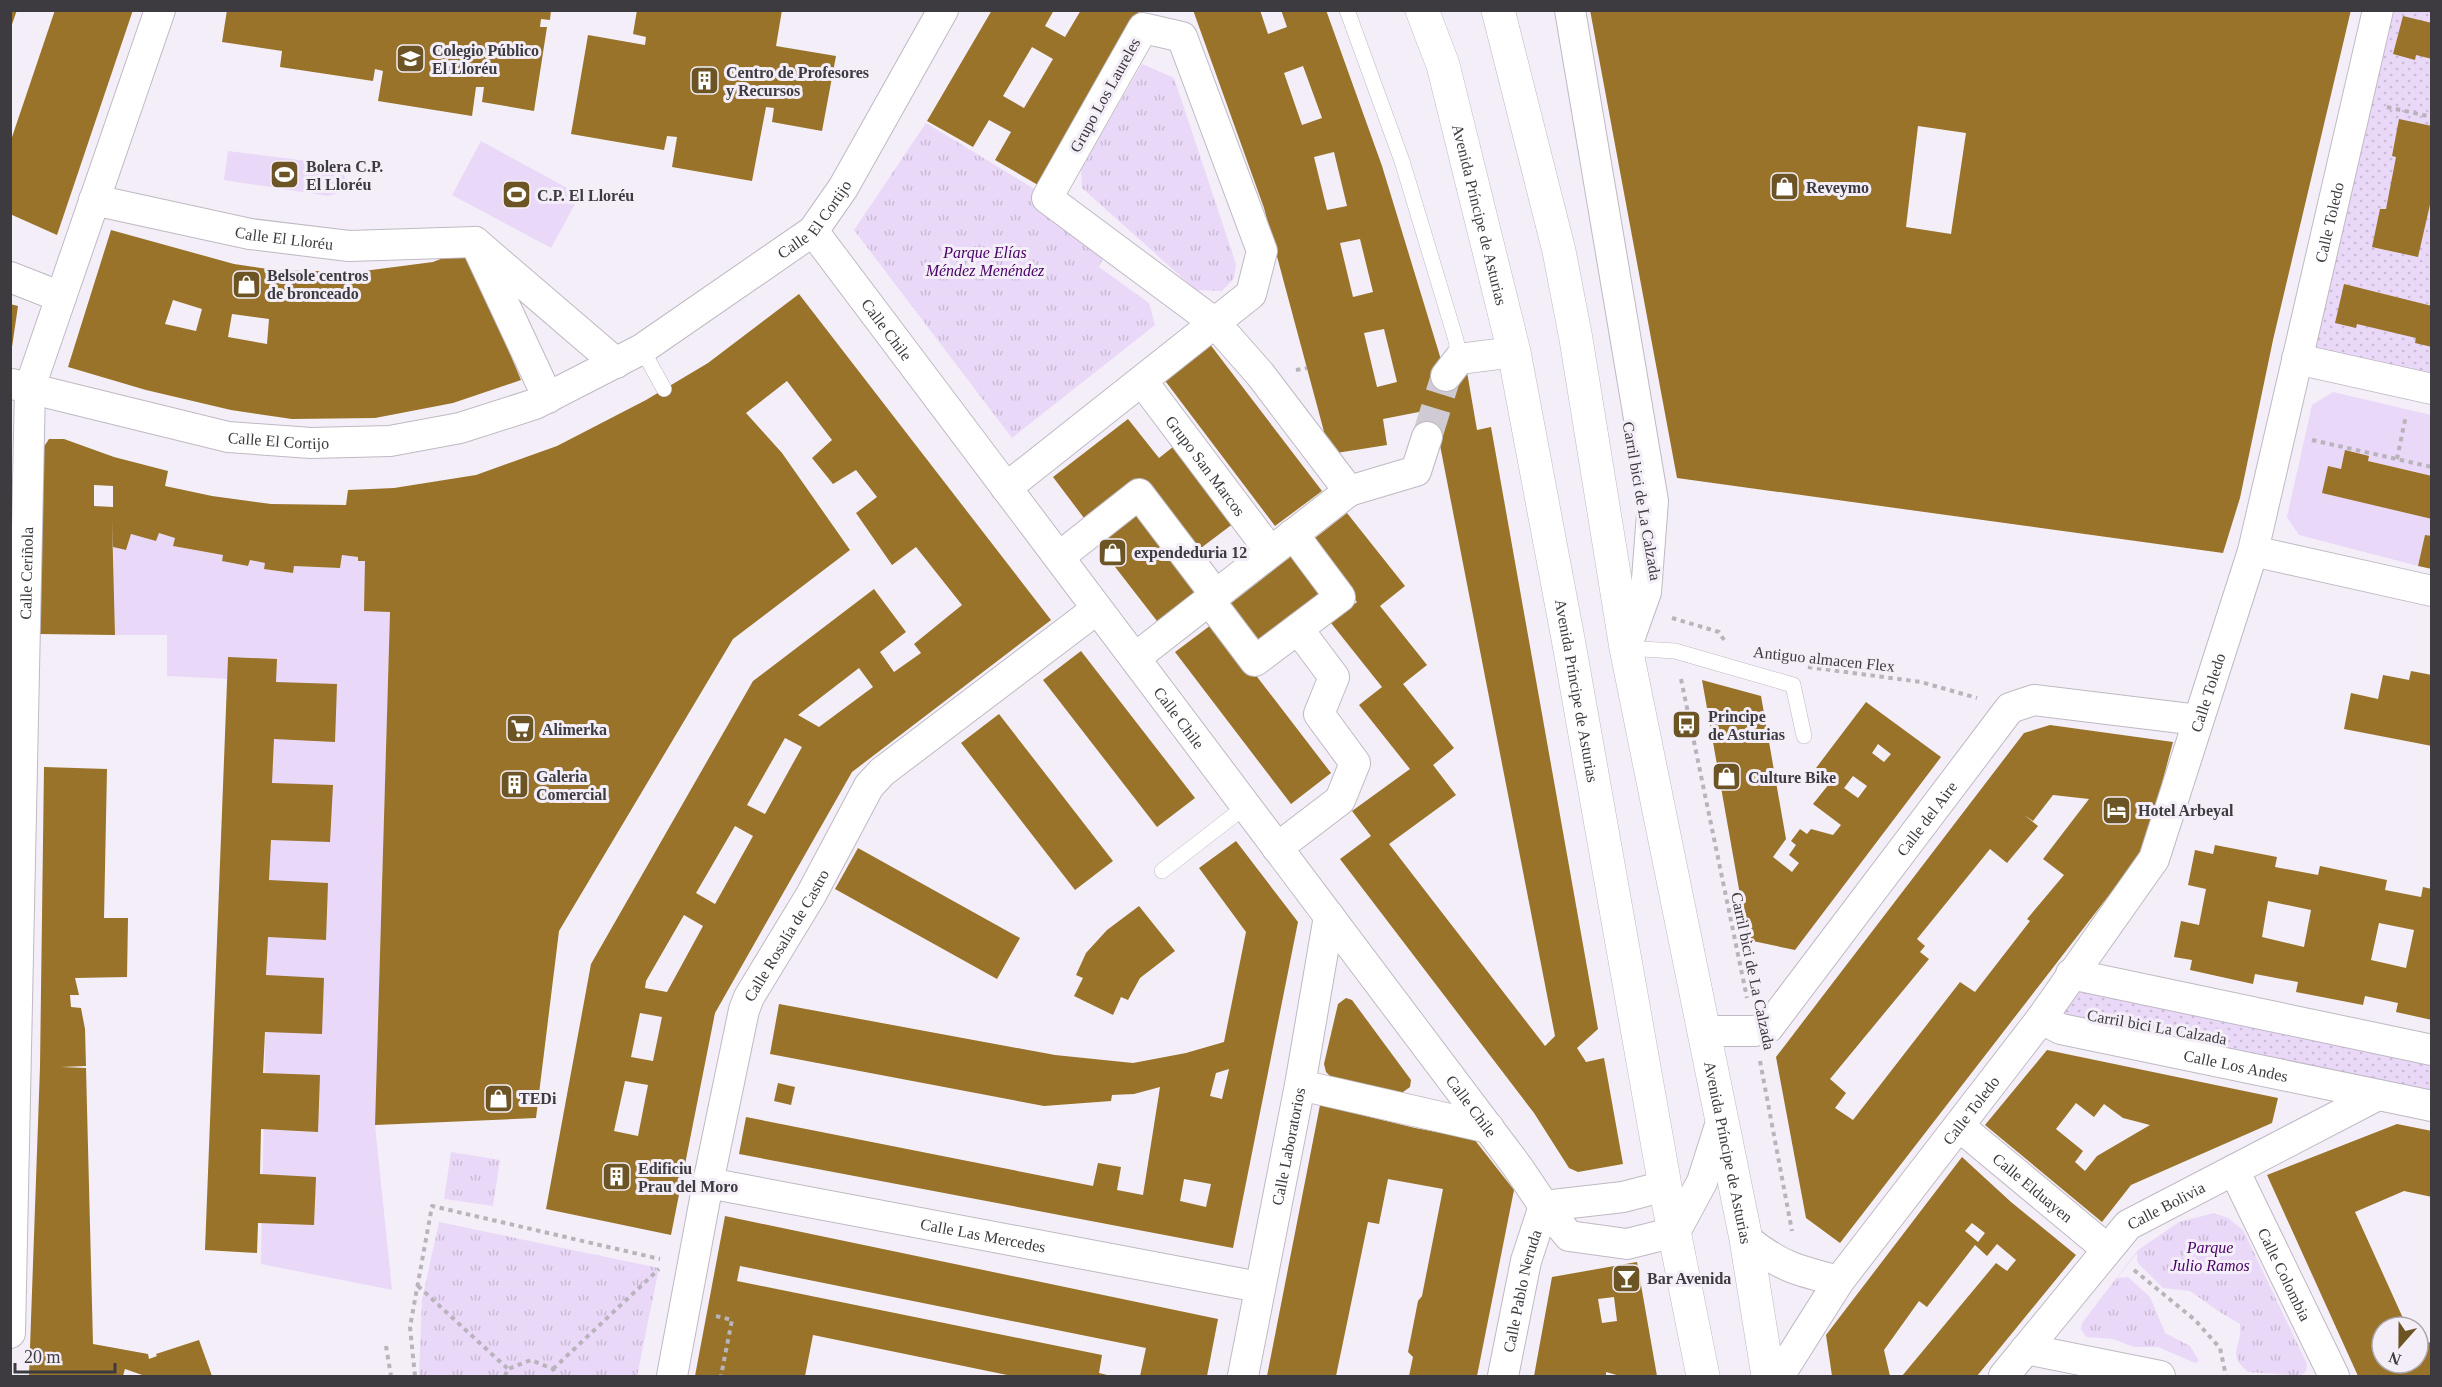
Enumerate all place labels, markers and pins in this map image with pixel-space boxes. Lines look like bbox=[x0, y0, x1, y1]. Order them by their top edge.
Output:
place label: Colegio Público El Lloréu bbox=[432, 42, 539, 77]
school or university icon: Colegio Público El Lloréu bbox=[395, 43, 427, 75]
place label: Centro de Profesores y Recursos bbox=[726, 64, 869, 100]
building icon: Centro de Profesores y Recursos bbox=[689, 65, 721, 97]
place label: Bolera C.P. El Lloréu bbox=[306, 158, 383, 193]
sports icon: Bolera C.P. El Lloréu bbox=[269, 159, 301, 191]
shop icon: Reveymo bbox=[1769, 171, 1801, 203]
sports icon: C.P. El Lloréu bbox=[500, 179, 532, 211]
place label: Reveymo bbox=[1806, 179, 1869, 197]
place label: C.P. El Lloréu bbox=[537, 187, 634, 204]
place label: Belsole centros de bronceado bbox=[267, 267, 368, 302]
shop icon: Belsole centros de bronceado bbox=[230, 268, 262, 300]
shop icon: expendeduria 12 bbox=[1097, 536, 1129, 568]
place label: expendeduria 12 bbox=[1134, 544, 1247, 562]
place label: Principe de Asturias bbox=[1708, 708, 1785, 743]
bus stop icon: Principe de Asturias bbox=[1671, 709, 1703, 741]
supermarket icon: Alimerka bbox=[505, 713, 537, 745]
place label: Alimerka bbox=[542, 721, 607, 738]
shop icon: Culture Bike bbox=[1711, 761, 1743, 793]
place label: Galeria Comercial bbox=[536, 768, 607, 803]
building icon: Galeria Comercial bbox=[499, 769, 531, 801]
place label: Culture Bike bbox=[1748, 769, 1836, 786]
hotel icon: Hotel Arbeyal bbox=[2101, 794, 2133, 826]
place label: Hotel Arbeyal bbox=[2138, 802, 2234, 820]
shop icon: TEDi bbox=[482, 1082, 514, 1114]
place label: TEDi bbox=[519, 1090, 557, 1107]
place label: Edificiu Prau del Moro bbox=[638, 1160, 738, 1195]
building icon: Edificiu Prau del Moro bbox=[601, 1161, 633, 1193]
bar icon: Bar Avenida bbox=[1610, 1262, 1642, 1294]
place label: Bar Avenida bbox=[1647, 1270, 1731, 1287]

